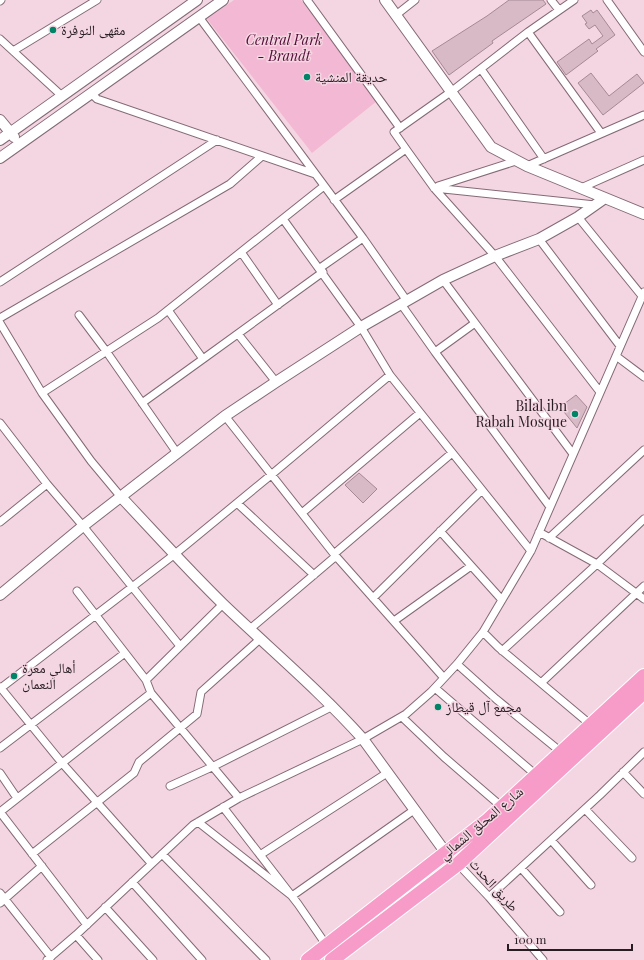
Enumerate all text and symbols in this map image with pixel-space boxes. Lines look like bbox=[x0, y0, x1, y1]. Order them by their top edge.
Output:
place label: مقهى النوفرة bbox=[61, 20, 125, 39]
marker: مقهى النوفرة bbox=[48, 25, 58, 35]
park label: Central Park - Brandt bbox=[246, 30, 322, 65]
place label: حديقة المنشية bbox=[315, 67, 387, 86]
marker: حديقة المنشية bbox=[302, 72, 312, 82]
place label: Bilal ibn Rabah Mosque bbox=[475, 396, 568, 431]
marker: Bilal ibn Rabah Mosque bbox=[570, 409, 580, 419]
place label: أهالي معرة النعمان bbox=[22, 658, 76, 693]
marker: أهالي معرة النعمان bbox=[9, 671, 19, 681]
place label: مجمع آل قيطاز bbox=[445, 697, 521, 717]
marker: مجمع آل قيطاز bbox=[433, 702, 443, 712]
street label: شارع المحلق الشمالي bbox=[434, 782, 529, 866]
street label: طريق الحدث bbox=[465, 854, 523, 916]
scale bar bbox=[508, 926, 632, 952]
text: 100 m bbox=[514, 931, 547, 947]

